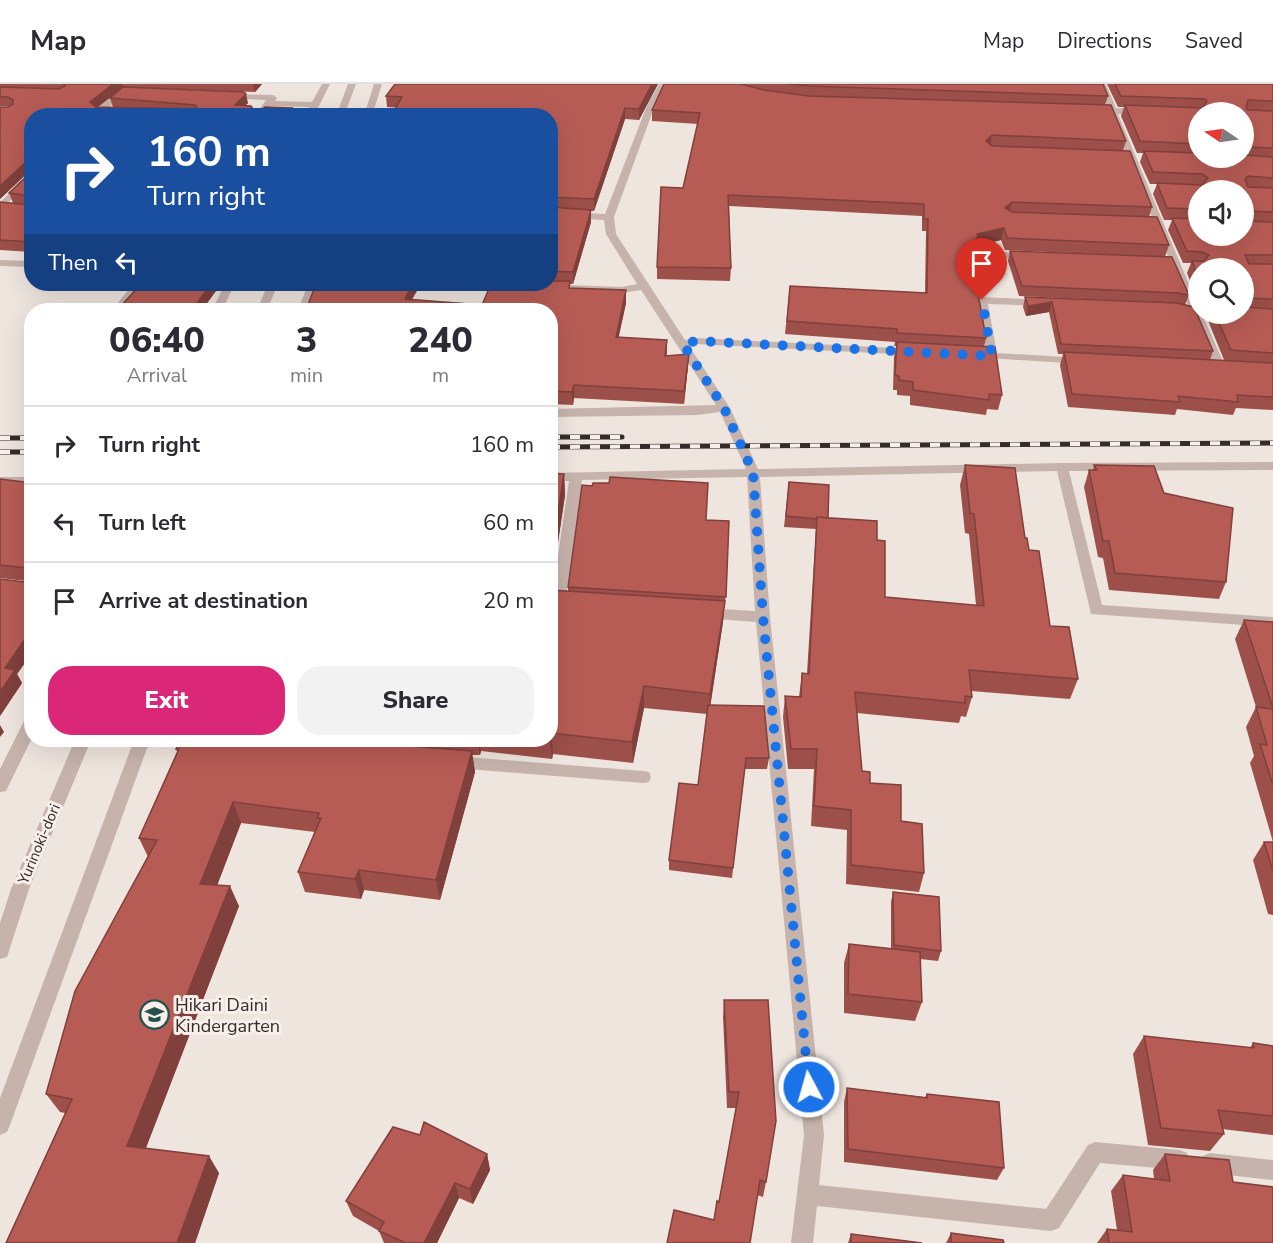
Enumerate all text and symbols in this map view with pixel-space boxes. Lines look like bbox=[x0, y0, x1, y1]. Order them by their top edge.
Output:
text: Map bbox=[30, 22, 86, 60]
text: Map bbox=[983, 27, 1024, 55]
text: Directions bbox=[1057, 27, 1152, 55]
text: Saved bbox=[1185, 27, 1243, 55]
north arrow bbox=[1188, 102, 1254, 168]
map controls bbox=[1188, 102, 1254, 324]
text: 160 m bbox=[147, 124, 271, 181]
icon: right bbox=[48, 132, 126, 210]
text: Turn right bbox=[147, 178, 265, 215]
button: sound bbox=[1188, 180, 1254, 246]
pin bbox=[956, 238, 1007, 300]
icon: left bbox=[110, 246, 143, 279]
icon: arrive bbox=[965, 247, 998, 280]
text: Then bbox=[48, 248, 98, 278]
button: search bbox=[1188, 258, 1254, 324]
text: 06:40 bbox=[109, 316, 205, 365]
text: 3 bbox=[296, 316, 317, 365]
text: 240 bbox=[408, 316, 473, 365]
text: Arrival bbox=[127, 362, 187, 389]
text: min bbox=[290, 362, 323, 389]
text: m bbox=[432, 362, 449, 389]
icon: right bbox=[48, 429, 81, 462]
text: Turn right bbox=[99, 430, 200, 460]
text: 160 m bbox=[470, 430, 534, 460]
icon: left bbox=[48, 507, 81, 540]
text: Turn left bbox=[99, 508, 186, 538]
text: 60 m bbox=[483, 508, 534, 538]
icon: arrive bbox=[48, 585, 81, 618]
text: Arrive at destination bbox=[99, 586, 308, 616]
text: 20 m bbox=[483, 586, 534, 616]
button: Exit bbox=[48, 666, 285, 735]
button: Share bbox=[297, 666, 534, 735]
street label: Yurinoki-dori bbox=[13, 801, 65, 888]
place label: Hikari Daini Kindergarten bbox=[175, 993, 280, 1038]
school or university icon: Hikari Daini Kindergarten bbox=[138, 999, 170, 1031]
position arrow bbox=[777, 1055, 841, 1119]

